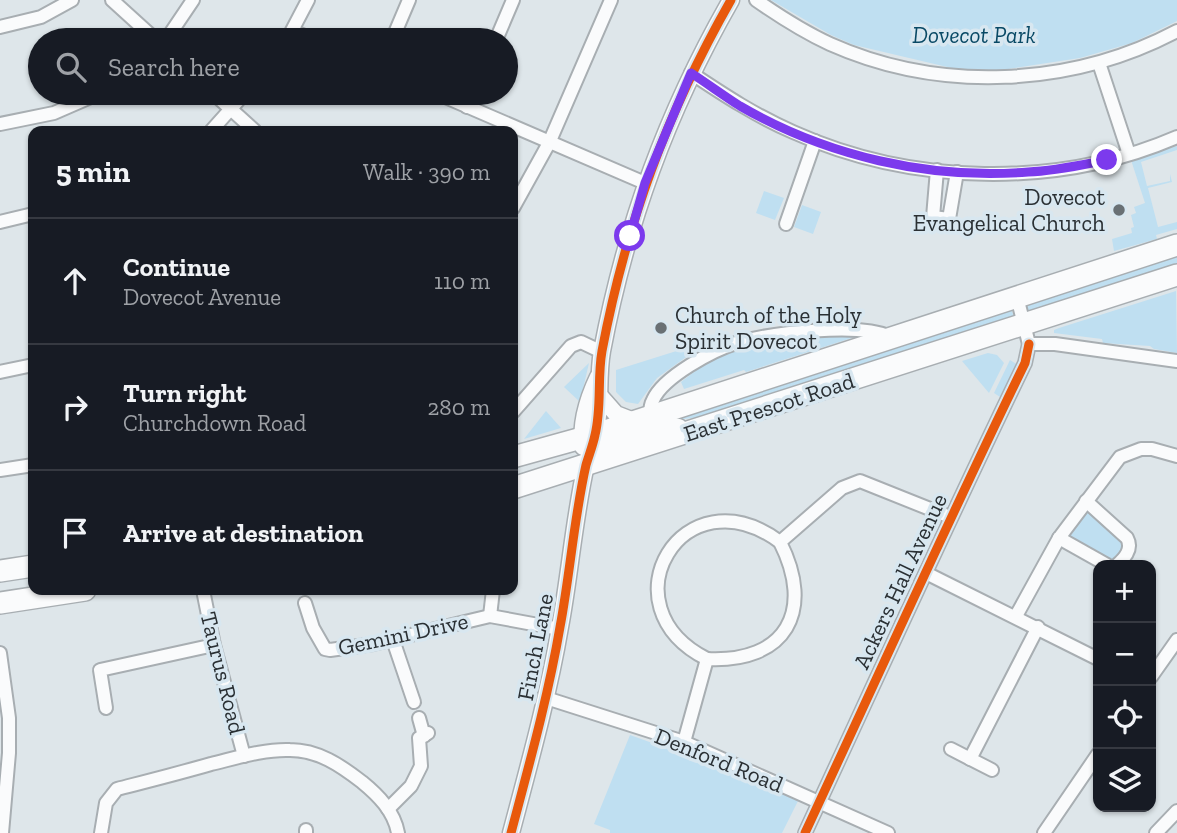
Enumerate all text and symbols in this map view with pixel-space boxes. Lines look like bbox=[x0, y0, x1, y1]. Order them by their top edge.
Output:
park label: Dovecot Park bbox=[912, 21, 1036, 49]
search box bbox=[28, 28, 518, 105]
icon: search bbox=[52, 48, 90, 86]
text: Search here bbox=[108, 51, 240, 83]
route end bbox=[1091, 144, 1122, 175]
text: 5 min bbox=[56, 154, 130, 190]
text: Walk · 390 m bbox=[363, 158, 490, 186]
place label: Dovecot Evangelical Church bbox=[913, 183, 1105, 237]
marker: Dovecot Evangelical Church bbox=[1111, 202, 1127, 218]
route start bbox=[614, 220, 645, 251]
text: Continue bbox=[123, 251, 230, 283]
icon: ahead bbox=[56, 262, 94, 300]
text: 110 m bbox=[434, 267, 490, 295]
text: Dovecot Avenue bbox=[123, 283, 281, 311]
place label: Church of the Holy Spirit Dovecot bbox=[675, 301, 862, 355]
marker: Church of the Holy Spirit Dovecot bbox=[653, 320, 669, 336]
street label: East Prescot Road bbox=[680, 366, 858, 448]
text: Turn right bbox=[123, 377, 246, 409]
icon: right bbox=[56, 388, 94, 426]
text: 280 m bbox=[427, 393, 490, 421]
text: Churchdown Road bbox=[123, 409, 306, 437]
street label: Ackers Hall Avenue bbox=[847, 489, 953, 673]
icon: arrive bbox=[56, 514, 94, 552]
text: Arrive at destination bbox=[123, 517, 363, 549]
map controls bbox=[1093, 560, 1156, 812]
button: + bbox=[1093, 560, 1156, 623]
street label: Finch Lane bbox=[511, 591, 559, 703]
street label: Gemini Drive bbox=[336, 607, 470, 661]
street label: Taurus Road bbox=[194, 609, 252, 737]
button: − bbox=[1093, 623, 1156, 686]
button: locate bbox=[1093, 686, 1156, 749]
street label: Denford Road bbox=[651, 722, 788, 799]
button: layers bbox=[1093, 749, 1156, 812]

